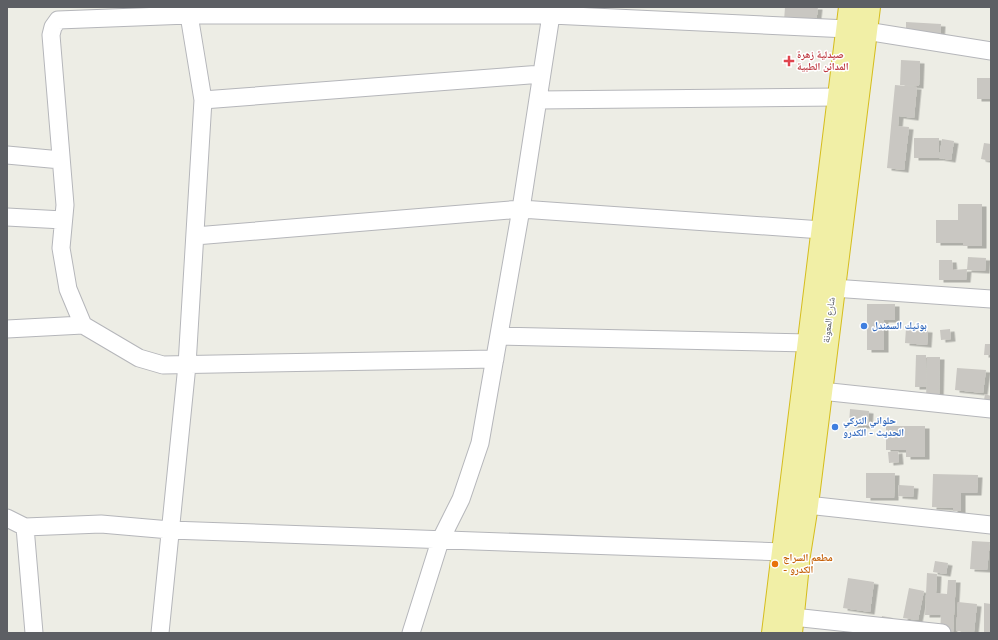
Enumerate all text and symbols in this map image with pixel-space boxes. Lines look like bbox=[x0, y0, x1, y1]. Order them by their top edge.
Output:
place label: صيدلية زهرة المدائن الطبية bbox=[797, 48, 849, 74]
marker: صيدلية زهرة المدائن الطبية bbox=[784, 56, 794, 66]
street label: شارع المعونة bbox=[819, 296, 839, 344]
place label: بوتيك السمندل bbox=[872, 319, 927, 333]
marker: بوتيك السمندل bbox=[859, 321, 869, 331]
place label: حلواني التركي الحديث - الكدرو bbox=[843, 414, 904, 440]
marker: حلواني التركي الحديث - الكدرو bbox=[830, 422, 840, 432]
place label: مطعم السراج - الكدرو bbox=[783, 551, 833, 577]
marker: مطعم السراج - الكدرو bbox=[770, 559, 780, 569]

